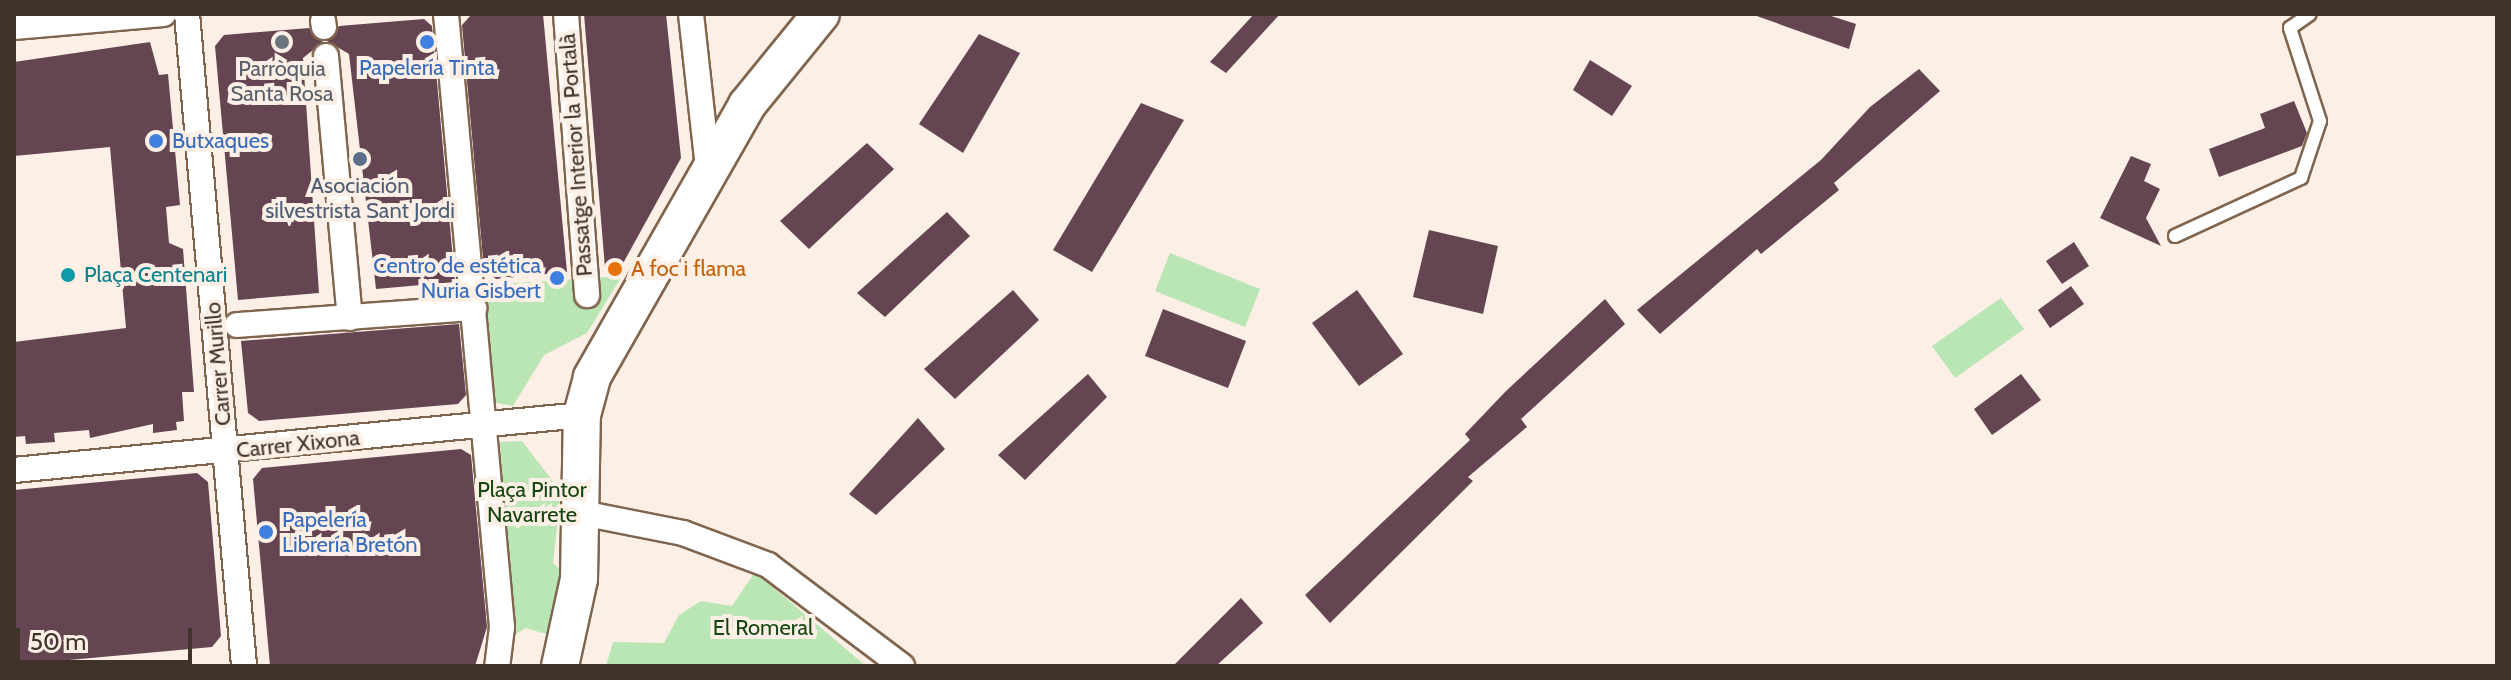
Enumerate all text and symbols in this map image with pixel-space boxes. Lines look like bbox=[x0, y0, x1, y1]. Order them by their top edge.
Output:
marker: Parròquia Santa Rosa bbox=[273, 33, 291, 51]
marker: Papelería Tinta bbox=[418, 33, 436, 51]
street label: Passatge Interior la Portalà bbox=[554, 33, 598, 277]
place label: Parròquia Santa Rosa bbox=[230, 55, 334, 106]
place label: Papelería Tinta bbox=[359, 55, 495, 81]
place label: Butxaques bbox=[172, 128, 269, 154]
marker: Butxaques bbox=[147, 132, 165, 150]
marker: Asociación silvestrista Sant Jordi bbox=[351, 150, 369, 168]
place label: Asociación silvestrista Sant Jordi bbox=[265, 172, 455, 224]
place label: Centro de estética Nuria Gisbert bbox=[373, 252, 541, 304]
place label: A foc i flama bbox=[631, 256, 746, 282]
marker: A foc i flama bbox=[606, 260, 624, 278]
place label: Plaça Centenari bbox=[84, 262, 227, 288]
marker: Plaça Centenari bbox=[59, 266, 77, 284]
marker: Centro de estética Nuria Gisbert bbox=[548, 269, 566, 287]
street label: Carrer Murillo bbox=[199, 301, 237, 427]
street label: Carrer Xixona bbox=[235, 424, 361, 464]
park label: Plaça Pintor Navarrete bbox=[477, 476, 587, 528]
place label: Papelería Librería Bretón bbox=[282, 506, 418, 558]
marker: Papelería Librería Bretón bbox=[257, 523, 275, 541]
scale bar bbox=[20, 612, 196, 662]
park label: El Romeral bbox=[713, 615, 813, 641]
text: 50 m bbox=[30, 627, 86, 656]

